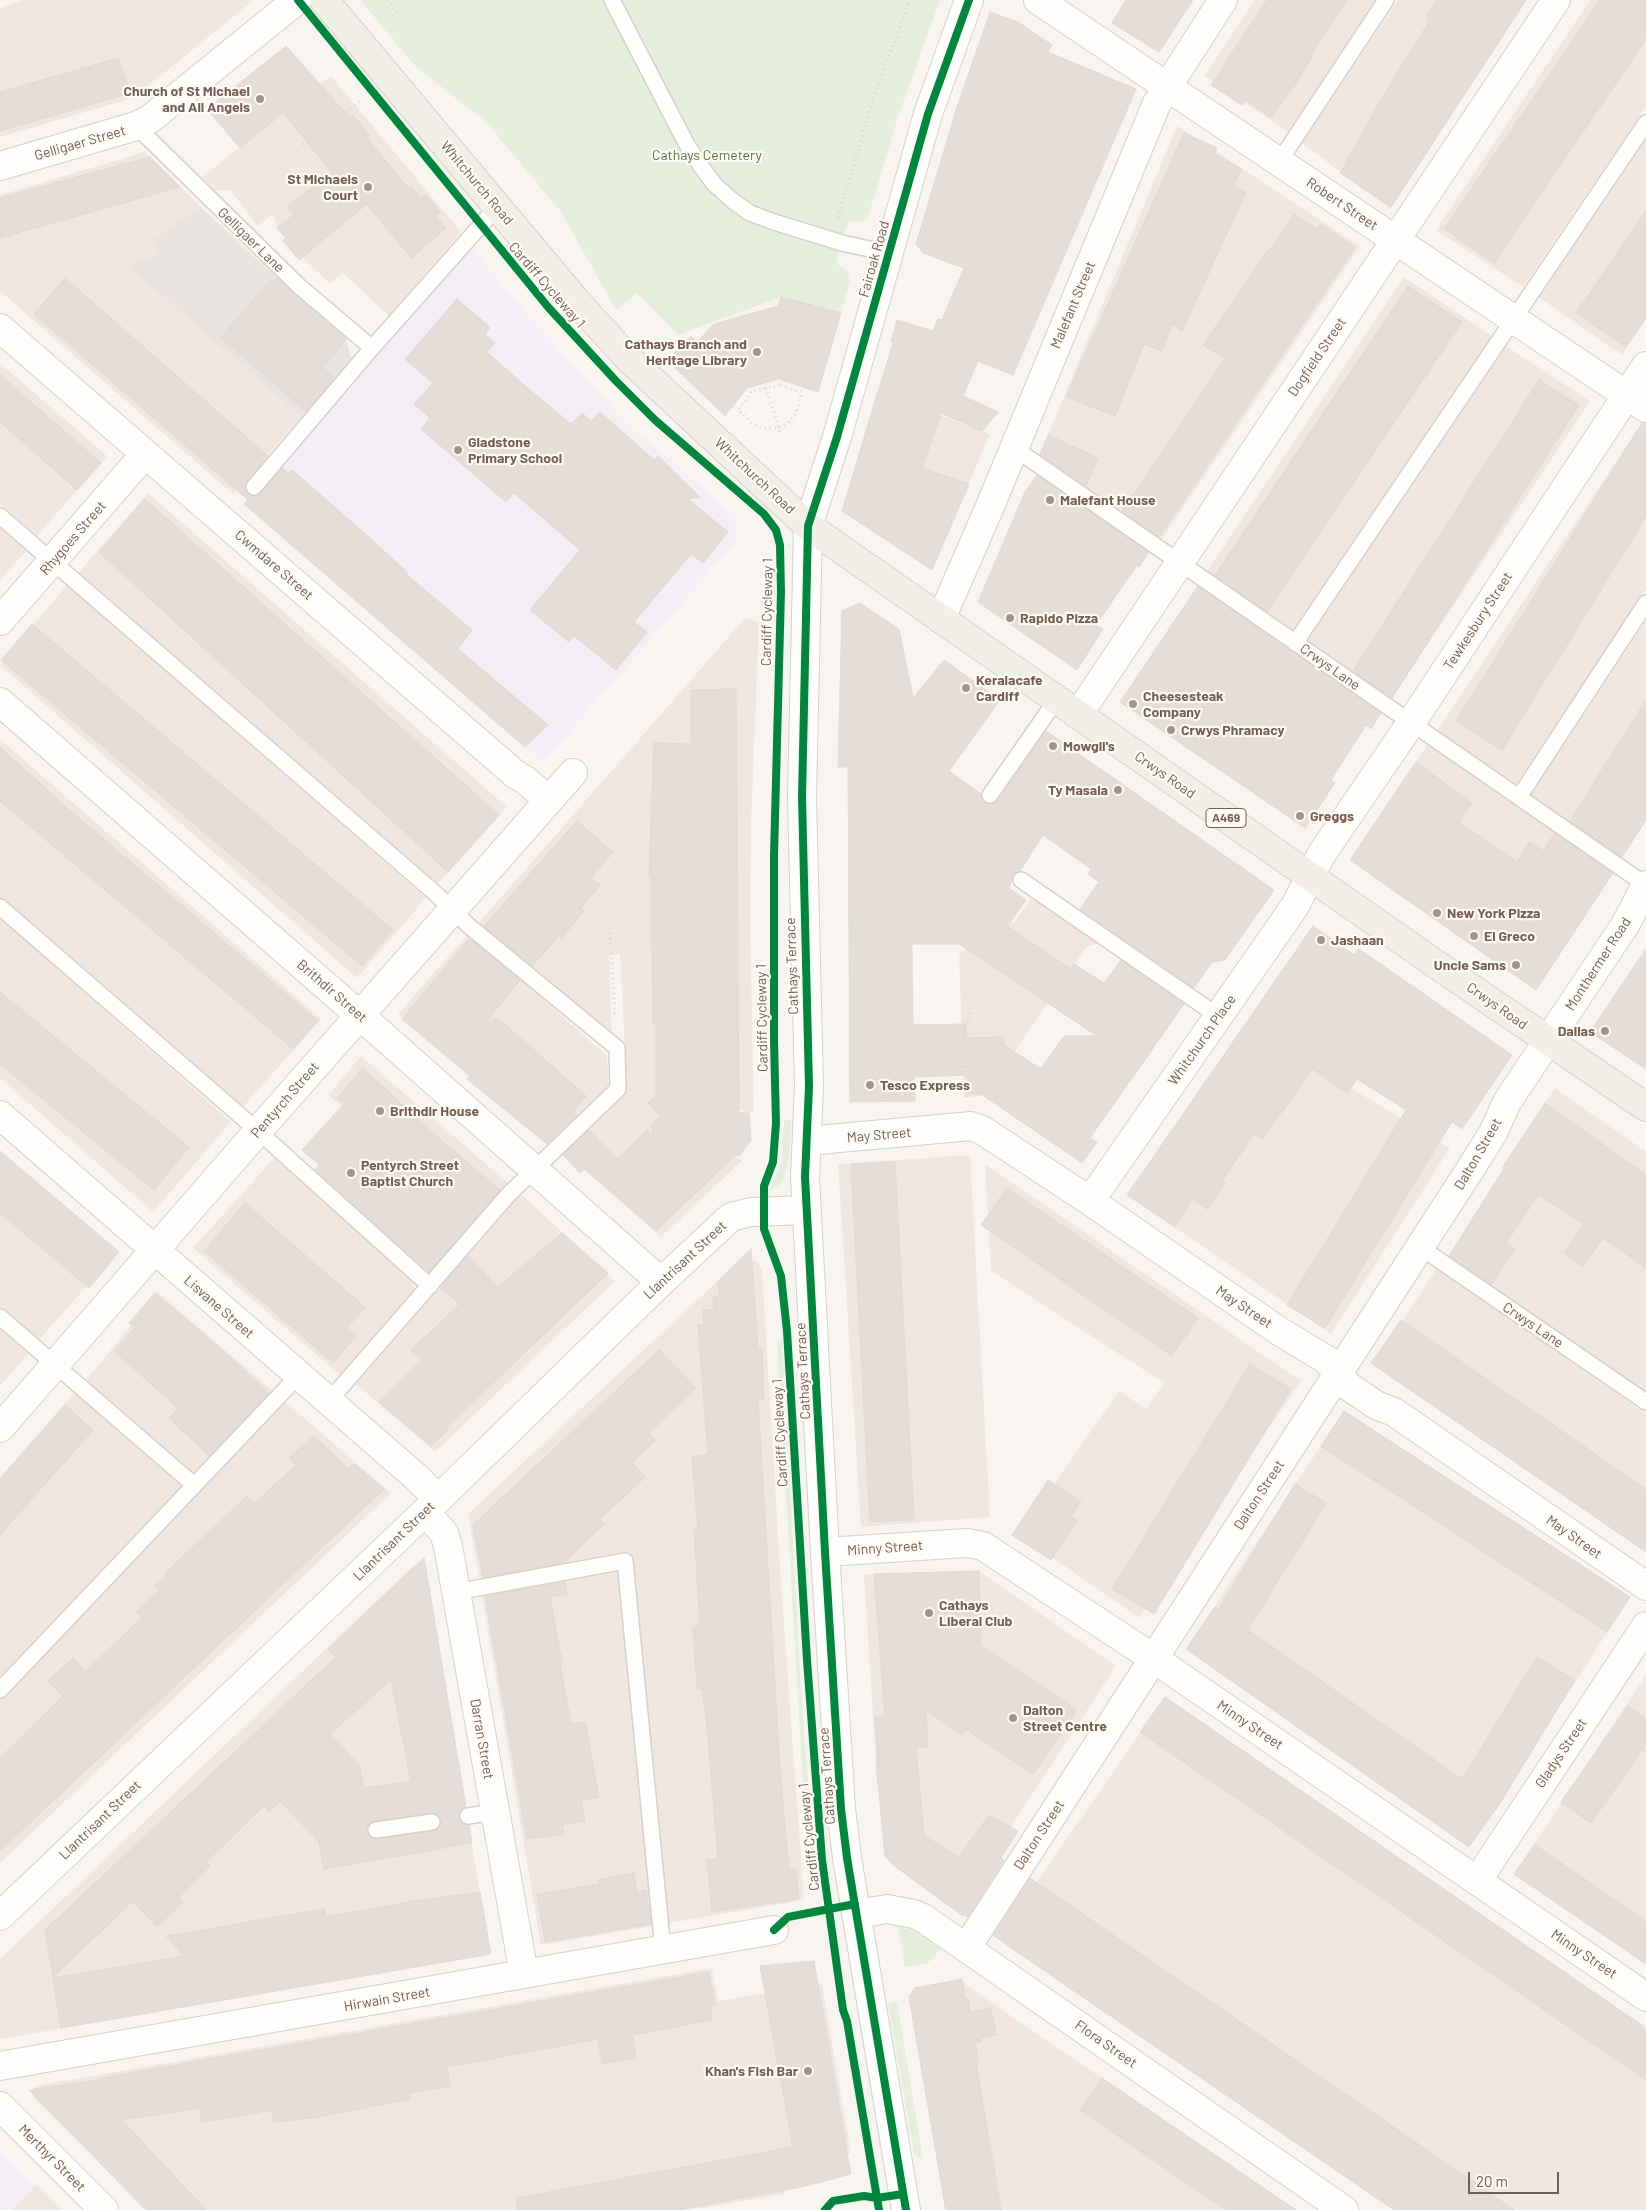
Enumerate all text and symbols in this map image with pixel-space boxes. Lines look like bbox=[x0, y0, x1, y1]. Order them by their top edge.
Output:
place label: Church of St Michael and All Angels bbox=[124, 83, 250, 115]
marker: Church of St Michael and All Angels bbox=[254, 93, 266, 105]
street label: Gelligaer Street bbox=[32, 122, 128, 164]
street label: Whitchurch Road bbox=[437, 138, 517, 228]
park label: Cathays Cemetery bbox=[652, 147, 762, 163]
place label: St Michaels Court bbox=[287, 171, 358, 203]
street label: Robert Street bbox=[1303, 174, 1381, 234]
marker: St Michaels Court bbox=[362, 181, 374, 193]
street label: Gelligaer Lane bbox=[214, 204, 288, 276]
street label: Fairoak Road bbox=[855, 219, 893, 299]
street label: Cardiff Cycleway 1 bbox=[505, 239, 589, 331]
street label: Malefant Street bbox=[1047, 259, 1099, 351]
street label: Dogfield Street bbox=[1284, 314, 1350, 400]
place label: Cathays Branch and Heritage Library bbox=[625, 336, 747, 368]
marker: Cathays Branch and Heritage Library bbox=[751, 346, 763, 358]
place label: Gladstone Primary School bbox=[468, 434, 562, 467]
street label: Whitchurch Road bbox=[711, 434, 799, 518]
marker: Gladstone Primary School bbox=[452, 444, 464, 456]
place label: Malefant House bbox=[1060, 492, 1156, 508]
marker: Malefant House bbox=[1044, 494, 1056, 506]
street label: Rhygoes Street bbox=[36, 498, 110, 578]
street label: Cwmdare Street bbox=[231, 526, 317, 604]
street label: Cardiff Cycleway 1 bbox=[758, 558, 776, 666]
street label: Tewkesbury Street bbox=[1440, 569, 1516, 673]
place label: Rapido Pizza bbox=[1020, 610, 1098, 626]
marker: Rapido Pizza bbox=[1004, 612, 1016, 624]
street label: Crwys Lane bbox=[1297, 640, 1363, 694]
place label: Keralacafe Cardiff bbox=[976, 672, 1043, 704]
marker: Keralacafe Cardiff bbox=[960, 682, 972, 694]
place label: Cheesesteak Company bbox=[1143, 688, 1224, 720]
marker: Cheesesteak Company bbox=[1127, 698, 1139, 710]
place label: Crwys Phramacy bbox=[1181, 722, 1285, 738]
marker: Crwys Phramacy bbox=[1165, 724, 1177, 736]
place label: Mowgli's bbox=[1063, 738, 1115, 754]
marker: Mowgli's bbox=[1047, 740, 1059, 752]
street label: Crwys Road bbox=[1131, 748, 1199, 802]
place label: Ty Masala bbox=[1048, 782, 1108, 798]
marker: Ty Masala bbox=[1112, 784, 1124, 796]
road number: A469 bbox=[1206, 808, 1246, 828]
place label: Greggs bbox=[1310, 808, 1354, 824]
marker: Greggs bbox=[1294, 810, 1306, 822]
place label: New York Pizza bbox=[1447, 905, 1540, 921]
marker: New York Pizza bbox=[1431, 907, 1443, 919]
street label: Monthermer Road bbox=[1562, 914, 1634, 1014]
street label: Cathays Terrace bbox=[782, 917, 802, 1015]
place label: El Greco bbox=[1484, 928, 1535, 944]
marker: El Greco bbox=[1468, 930, 1480, 942]
place label: Jashaan bbox=[1331, 932, 1384, 948]
marker: Jashaan bbox=[1315, 934, 1327, 946]
street label: Brithdir Street bbox=[294, 956, 370, 1026]
place label: Uncle Sams bbox=[1434, 957, 1506, 973]
marker: Uncle Sams bbox=[1510, 959, 1522, 971]
street label: Cardiff Cycleway 1 bbox=[753, 964, 771, 1072]
street label: Crwys Road bbox=[1463, 979, 1531, 1033]
street label: Whitchurch Place bbox=[1165, 992, 1239, 1088]
place label: Dallas bbox=[1558, 1023, 1595, 1039]
marker: Dallas bbox=[1599, 1025, 1611, 1037]
street label: Pentyrch Street bbox=[247, 1058, 323, 1142]
place label: Tesco Express bbox=[880, 1077, 970, 1093]
marker: Tesco Express bbox=[864, 1079, 876, 1091]
place label: Brithdir House bbox=[390, 1103, 479, 1119]
marker: Brithdir House bbox=[374, 1105, 386, 1117]
street label: Dalton Street bbox=[1451, 1115, 1505, 1193]
street label: May Street bbox=[846, 1124, 912, 1146]
place label: Pentyrch Street Baptist Church bbox=[361, 1157, 459, 1190]
marker: Pentyrch Street Baptist Church bbox=[345, 1167, 357, 1179]
street label: Llantrisant Street bbox=[640, 1217, 730, 1303]
street label: Lisvane Street bbox=[181, 1272, 257, 1342]
street label: May Street bbox=[1213, 1282, 1275, 1332]
street label: Crwys Lane bbox=[1499, 1299, 1567, 1351]
street label: Cathays Terrace bbox=[792, 1322, 814, 1420]
street label: Cardiff Cycleway 1 bbox=[769, 1379, 791, 1487]
street label: Dalton Street bbox=[1230, 1457, 1288, 1533]
street label: Llantrisant Street bbox=[350, 1498, 438, 1584]
street label: May Street bbox=[1543, 1512, 1605, 1562]
street label: Minny Street bbox=[846, 1537, 924, 1559]
place label: Cathays Liberal Club bbox=[939, 1597, 1012, 1630]
marker: Cathays Liberal Club bbox=[923, 1607, 935, 1619]
street label: Darran Street bbox=[467, 1697, 497, 1781]
street label: Minny Street bbox=[1214, 1697, 1286, 1753]
place label: Dalton Street Centre bbox=[1023, 1702, 1107, 1734]
marker: Dalton Street Centre bbox=[1007, 1712, 1019, 1724]
street label: Gladys Street bbox=[1532, 1715, 1590, 1791]
street label: Cathays Terrace bbox=[815, 1727, 839, 1825]
street label: Llantrisant Street bbox=[56, 1777, 144, 1863]
street label: Cardiff Cycleway 1 bbox=[795, 1782, 823, 1892]
street label: Dalton Street bbox=[1010, 1797, 1068, 1873]
street label: Minny Street bbox=[1548, 1926, 1620, 1982]
street label: Hirwain Street bbox=[342, 1983, 432, 2015]
street label: Flora Street bbox=[1072, 2016, 1140, 2072]
place label: Khan's Fish Bar bbox=[705, 2063, 798, 2079]
marker: Khan's Fish Bar bbox=[802, 2065, 814, 2077]
street label: Merthyr Street bbox=[15, 2121, 89, 2195]
scale bar bbox=[1471, 2162, 1562, 2194]
text: 20 m bbox=[1476, 2172, 1508, 2190]

